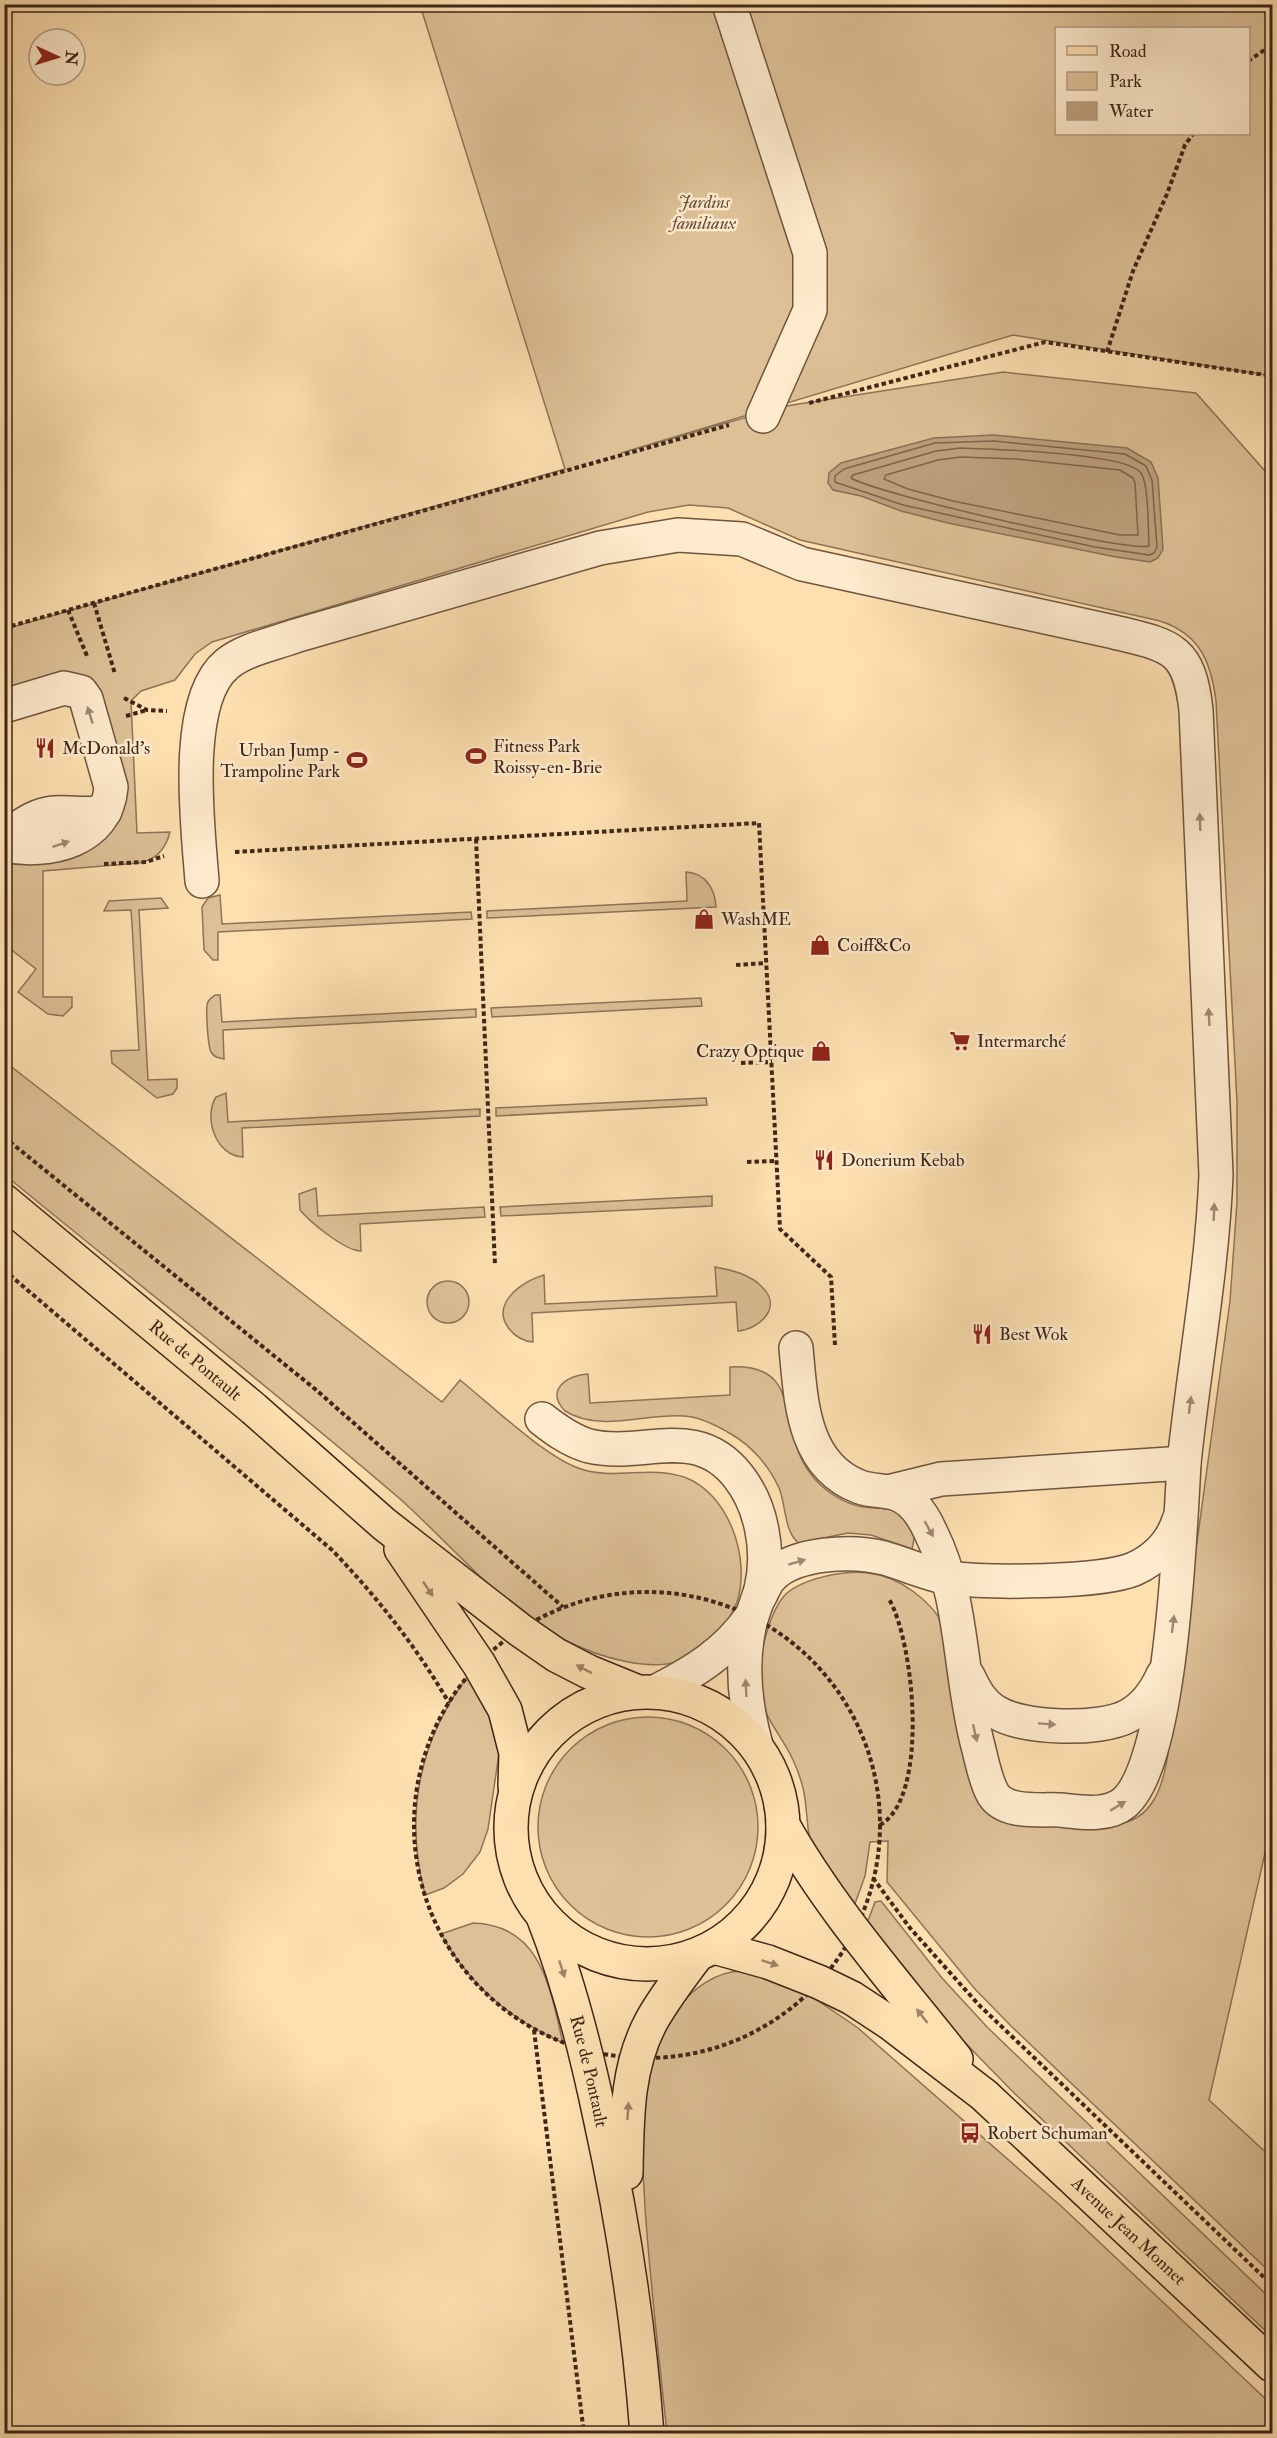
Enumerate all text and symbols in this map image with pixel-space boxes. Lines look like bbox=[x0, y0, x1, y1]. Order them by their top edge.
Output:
north arrow bbox=[27, 27, 87, 87]
legend bbox=[1055, 27, 1250, 135]
text: Road bbox=[1109, 40, 1147, 63]
text: N bbox=[60, 49, 82, 66]
text: Park bbox=[1109, 70, 1142, 93]
text: Water bbox=[1108, 100, 1153, 123]
park label: Jardins familiaux bbox=[668, 191, 736, 235]
one-way arrow bbox=[85, 706, 95, 724]
place label: Fitness Park Roissy-en-Brie bbox=[493, 735, 603, 779]
restaurant icon: McDonald's bbox=[33, 736, 57, 760]
place label: McDonald's bbox=[62, 737, 150, 760]
place label: Urban Jump - Trampoline Park bbox=[220, 739, 340, 783]
sports icon: Fitness Park Roissy-en-Brie bbox=[464, 744, 488, 768]
sports icon: Urban Jump - Trampoline Park bbox=[345, 748, 369, 772]
one-way arrow bbox=[1196, 813, 1205, 832]
one-way arrow bbox=[52, 839, 70, 849]
shop icon: WashME bbox=[692, 907, 716, 931]
place label: WashME bbox=[720, 908, 791, 931]
shop icon: Coiff&Co bbox=[808, 933, 832, 957]
place label: Coiff&Co bbox=[837, 934, 911, 957]
one-way arrow bbox=[1205, 1008, 1214, 1027]
supermarket icon: Intermarché bbox=[948, 1029, 972, 1053]
place label: Intermarché bbox=[977, 1030, 1066, 1053]
shop icon: Crazy Optique bbox=[809, 1039, 833, 1063]
place label: Crazy Optique bbox=[696, 1040, 804, 1063]
restaurant icon: Donerium Kebab bbox=[812, 1148, 836, 1172]
place label: Donerium Kebab bbox=[841, 1149, 965, 1172]
one-way arrow bbox=[1210, 1202, 1219, 1221]
street label: Rue de Pontault bbox=[144, 1315, 247, 1406]
restaurant icon: Best Wok bbox=[970, 1322, 994, 1346]
place label: Best Wok bbox=[999, 1323, 1068, 1346]
one-way arrow bbox=[1185, 1396, 1194, 1415]
one-way arrow bbox=[924, 1521, 934, 1538]
one-way arrow bbox=[788, 1557, 806, 1566]
one-way arrow bbox=[422, 1581, 434, 1597]
one-way arrow bbox=[1168, 1615, 1178, 1634]
one-way arrow bbox=[575, 1665, 593, 1675]
one-way arrow bbox=[741, 1678, 750, 1697]
one-way arrow bbox=[1037, 1719, 1056, 1728]
one-way arrow bbox=[971, 1724, 981, 1742]
one-way arrow bbox=[1110, 1800, 1126, 1811]
one-way arrow bbox=[761, 1959, 779, 1969]
one-way arrow bbox=[558, 1960, 567, 1978]
one-way arrow bbox=[917, 2009, 929, 2024]
street label: Rue de Pontault bbox=[564, 2013, 613, 2130]
one-way arrow bbox=[623, 2101, 633, 2120]
bus stop icon: Robert Schuman bbox=[958, 2121, 982, 2145]
place label: Robert Schuman bbox=[987, 2122, 1108, 2145]
street label: Avenue Jean Monnet bbox=[1066, 2171, 1191, 2291]

